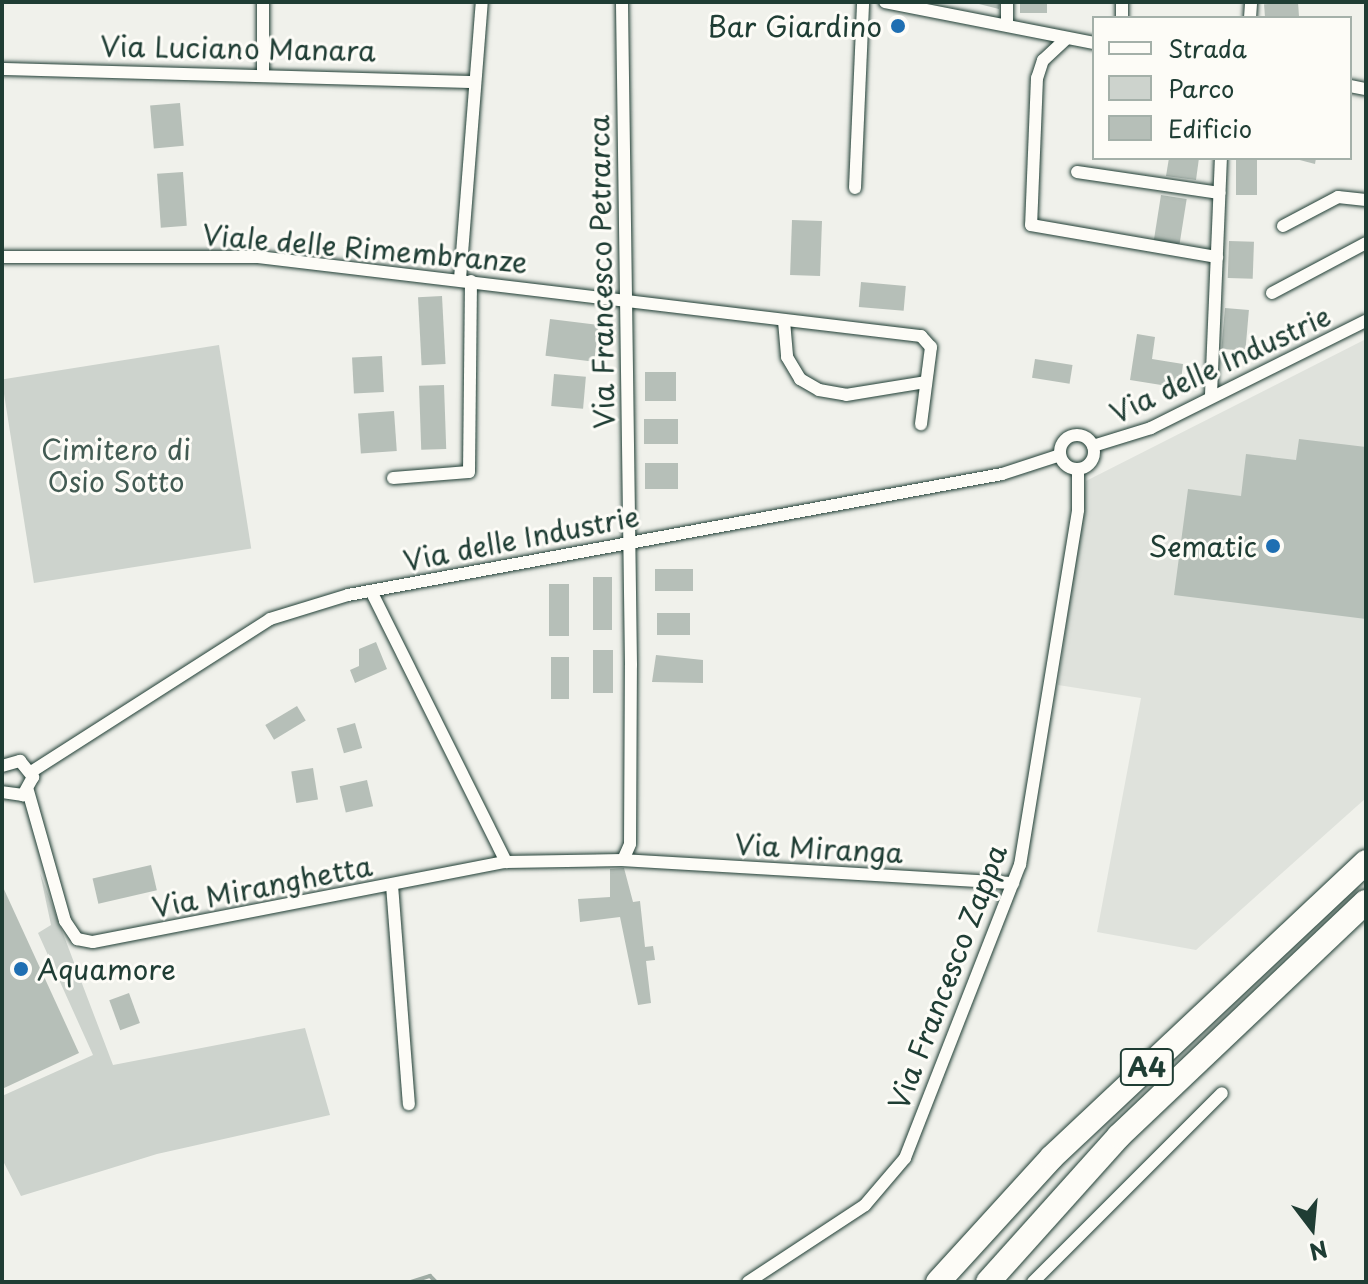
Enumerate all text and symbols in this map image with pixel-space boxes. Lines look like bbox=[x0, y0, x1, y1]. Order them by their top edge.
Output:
place label: Bar Giardino bbox=[706, 9, 882, 43]
legend bbox=[1092, 16, 1352, 160]
marker: Bar Giardino bbox=[889, 17, 907, 35]
street label: Via Luciano Manara bbox=[101, 29, 375, 67]
text: Strada bbox=[1168, 30, 1247, 66]
text: Parco bbox=[1168, 70, 1234, 106]
text: Edificio bbox=[1168, 110, 1252, 146]
street label: Via Francesco Petrarca bbox=[581, 116, 621, 428]
street label: Viale delle Rimembranze bbox=[200, 217, 530, 279]
street label: Via delle Industrie bbox=[1104, 298, 1336, 430]
park label: Cimitero di Osio Sotto bbox=[41, 432, 191, 498]
street label: Via delle Industrie bbox=[400, 499, 642, 577]
place label: Sematic bbox=[1149, 529, 1257, 563]
marker: Sematic bbox=[1264, 537, 1282, 555]
street label: Via Miranga bbox=[735, 827, 903, 869]
street label: Via Francesco Zappa bbox=[881, 840, 1013, 1114]
street label: Via Miranghetta bbox=[149, 848, 375, 924]
place label: Aquamore bbox=[37, 952, 176, 986]
marker: Aquamore bbox=[12, 960, 30, 978]
road number: A4 bbox=[1119, 1045, 1175, 1089]
north arrow bbox=[1272, 1188, 1352, 1268]
text: N bbox=[1306, 1233, 1332, 1270]

